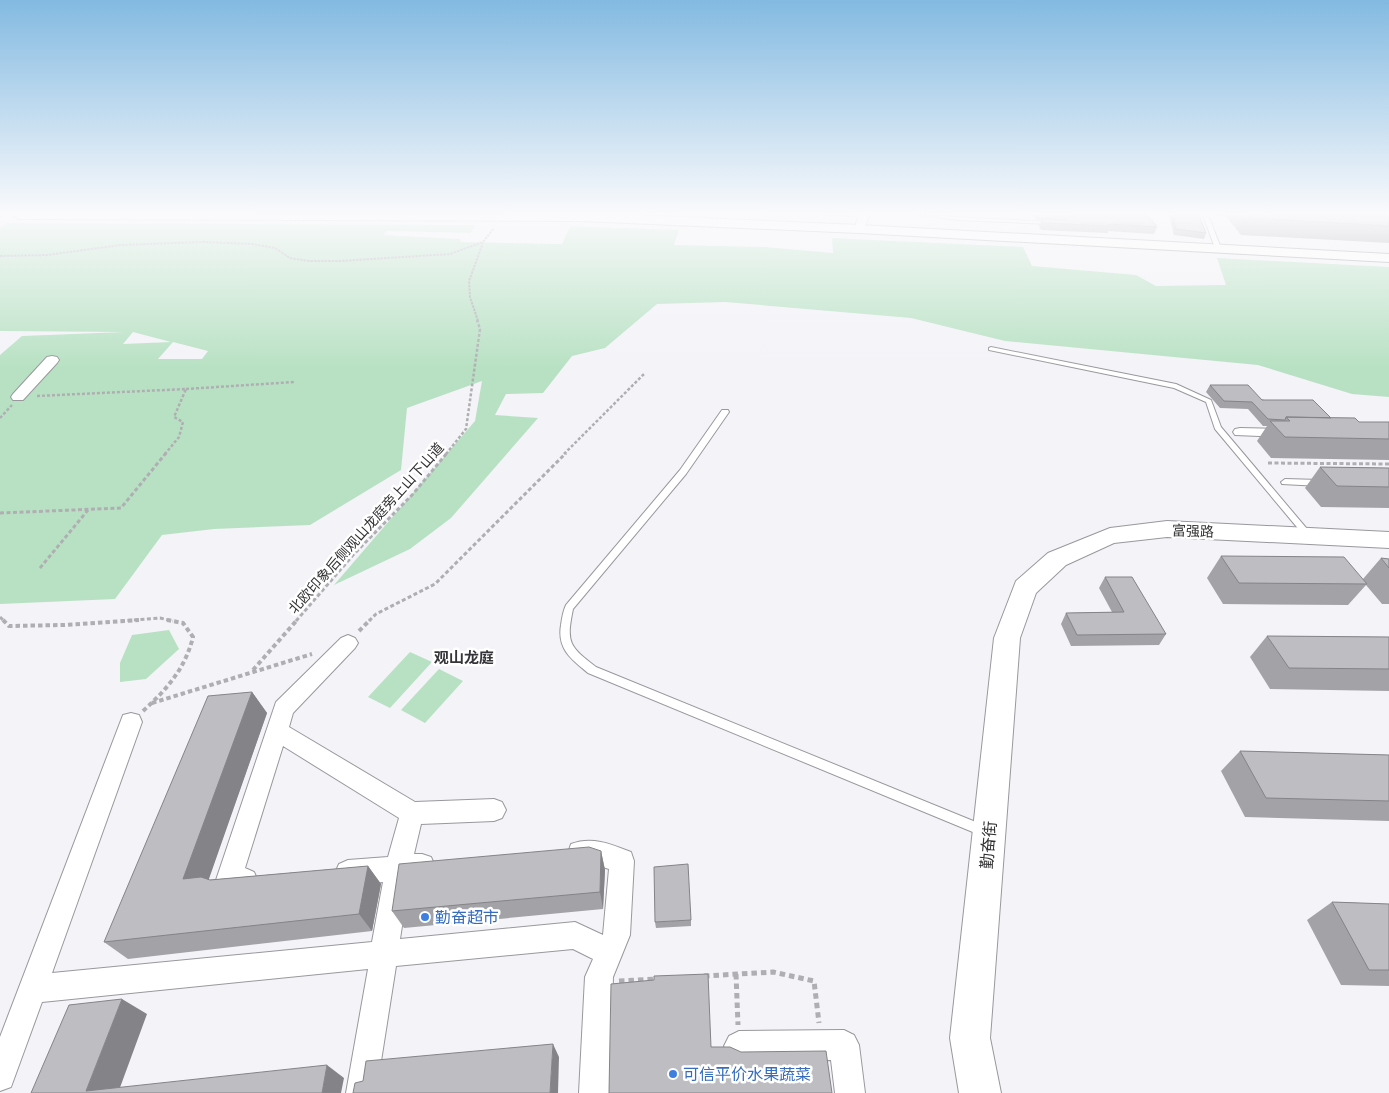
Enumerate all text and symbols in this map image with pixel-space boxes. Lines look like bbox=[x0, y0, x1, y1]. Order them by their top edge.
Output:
street label: 北欧印象后侧观山龙庭旁上山下山道 bbox=[285, 439, 448, 617]
street label: 富强路 bbox=[1172, 522, 1214, 541]
district label: 观山龙庭 bbox=[434, 649, 494, 667]
street label: 勤奋街 bbox=[977, 820, 1000, 870]
place label: 勤奋超市 bbox=[435, 908, 499, 927]
marker: 勤奋超市 bbox=[419, 911, 431, 923]
place label: 可信平价水果蔬菜 bbox=[683, 1065, 811, 1084]
marker: 可信平价水果蔬菜 bbox=[667, 1068, 679, 1080]

